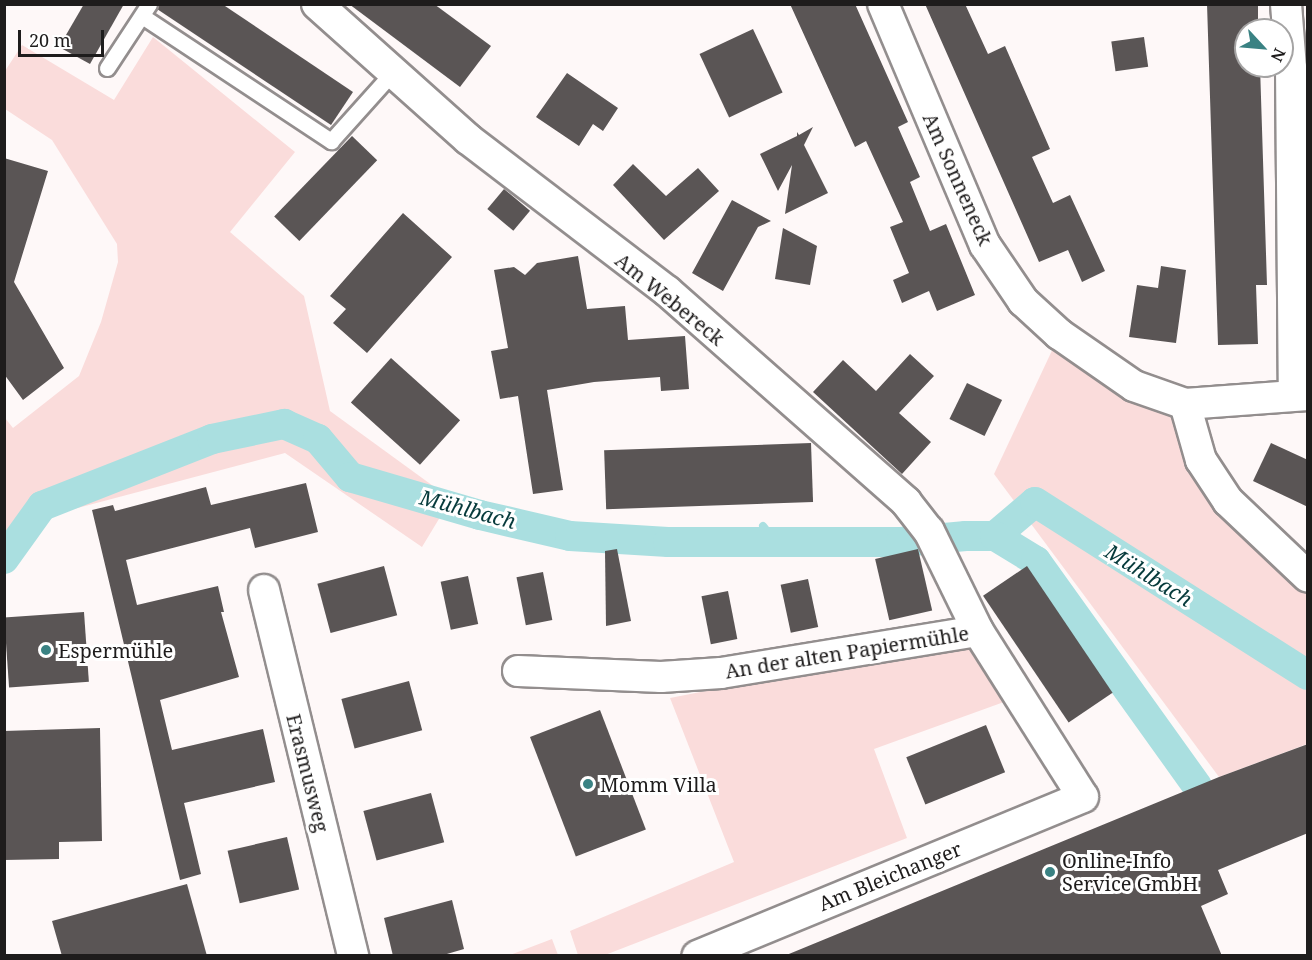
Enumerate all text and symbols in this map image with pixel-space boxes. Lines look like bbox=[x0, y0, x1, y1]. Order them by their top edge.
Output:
scale bar bbox=[21, 18, 106, 56]
north arrow bbox=[1234, 18, 1294, 78]
text: 20 m bbox=[29, 28, 71, 52]
text: N bbox=[1266, 45, 1291, 65]
street label: Am Sonneneck bbox=[918, 109, 998, 249]
street label: Am Webereck bbox=[611, 248, 729, 350]
water label: Mühlbach bbox=[417, 484, 519, 534]
water label: Mühlbach bbox=[1101, 538, 1197, 612]
street label: An der alten Papiermühle bbox=[723, 621, 971, 683]
place label: Espermühle bbox=[58, 638, 173, 662]
marker: Espermühle bbox=[39, 643, 53, 657]
street label: Erasmusweg bbox=[282, 711, 334, 835]
place label: Momm Villa bbox=[600, 772, 717, 796]
marker: Momm Villa bbox=[581, 777, 595, 791]
street label: Am Bleichanger bbox=[815, 836, 965, 916]
place label: Online-Info Service GmbH bbox=[1062, 849, 1198, 896]
marker: Online-Info Service GmbH bbox=[1043, 865, 1057, 879]

